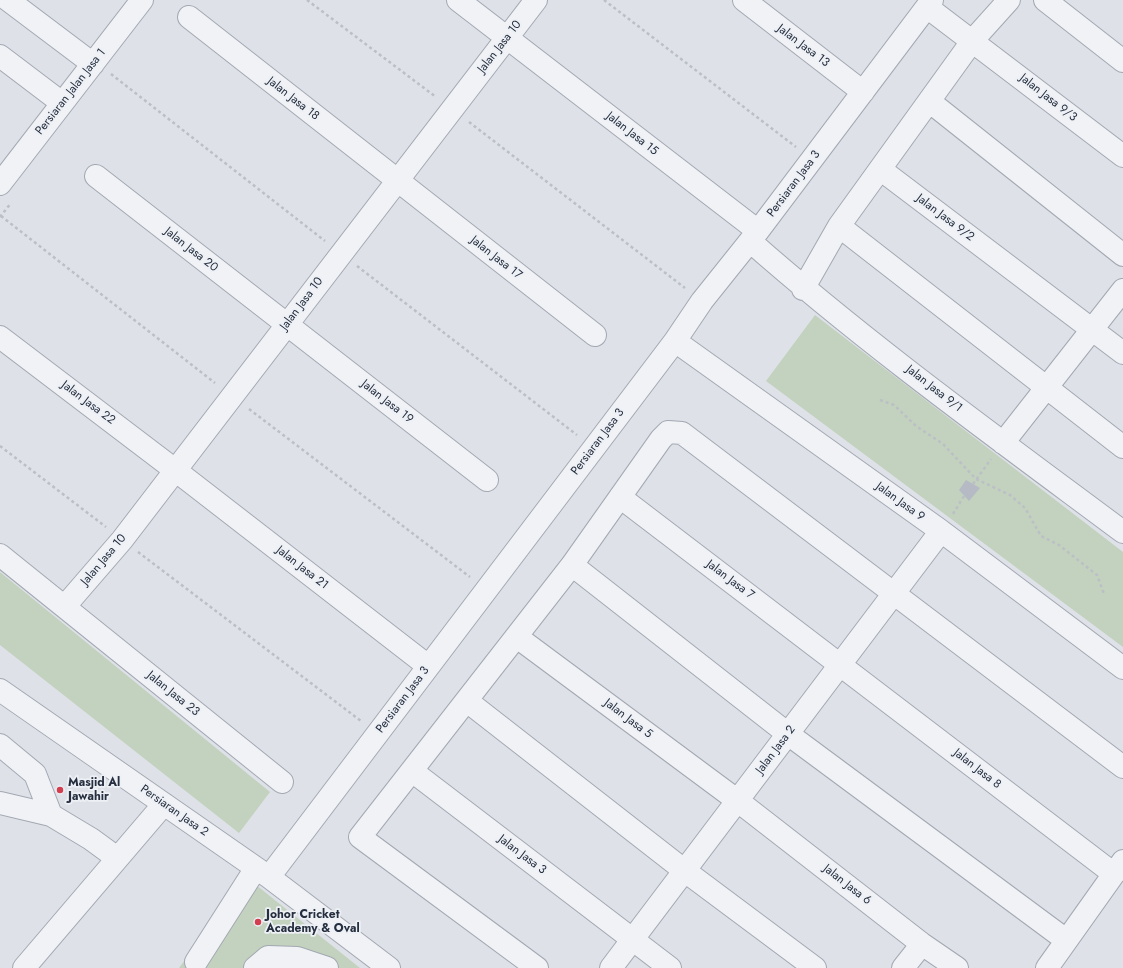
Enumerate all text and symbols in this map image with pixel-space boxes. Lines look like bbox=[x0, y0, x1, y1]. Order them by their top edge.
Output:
street label: Jalan Jasa 10 bbox=[475, 18, 525, 76]
street label: Jalan Jasa 13 bbox=[774, 22, 832, 70]
street label: Persiaran Jalan Jasa 1 bbox=[33, 46, 109, 138]
street label: Jalan Jasa 9/3 bbox=[1016, 71, 1080, 125]
street label: Jalan Jasa 18 bbox=[264, 74, 322, 124]
street label: Jalan Jasa 15 bbox=[603, 109, 661, 159]
street label: Persiaran Jasa 3 bbox=[764, 148, 824, 220]
street label: Jalan Jasa 9/2 bbox=[913, 191, 977, 245]
street label: Jalan Jasa 20 bbox=[161, 225, 221, 275]
street label: Jalan Jasa 17 bbox=[467, 233, 525, 283]
street label: Jalan Jasa 10 bbox=[277, 275, 327, 333]
street label: Jalan Jasa 9/1 bbox=[903, 363, 965, 415]
street label: Jalan Jasa 19 bbox=[358, 377, 416, 427]
street label: Jalan Jasa 22 bbox=[58, 378, 118, 428]
street label: Persiaran Jasa 3 bbox=[568, 406, 628, 478]
street label: Jalan Jasa 9 bbox=[873, 479, 927, 525]
street label: Jalan Jasa 10 bbox=[78, 531, 130, 589]
street label: Jalan Jasa 21 bbox=[273, 543, 331, 593]
street label: Jalan Jasa 7 bbox=[703, 557, 757, 603]
street label: Persiaran Jasa 3 bbox=[373, 664, 433, 736]
street label: Jalan Jasa 23 bbox=[144, 668, 202, 720]
street label: Jalan Jasa 5 bbox=[601, 696, 655, 742]
street label: Jalan Jasa 2 bbox=[753, 723, 799, 777]
street label: Jalan Jasa 8 bbox=[950, 746, 1004, 792]
place label: Masjid Al Jawahir bbox=[68, 776, 120, 804]
street label: Persiaran Jasa 2 bbox=[137, 782, 211, 840]
marker: Masjid Al Jawahir bbox=[55, 785, 65, 795]
street label: Jalan Jasa 3 bbox=[495, 832, 549, 878]
street label: Jalan Jasa 6 bbox=[820, 862, 874, 908]
place label: Johor Cricket Academy & Oval bbox=[266, 908, 360, 936]
marker: Johor Cricket Academy & Oval bbox=[253, 917, 263, 927]

